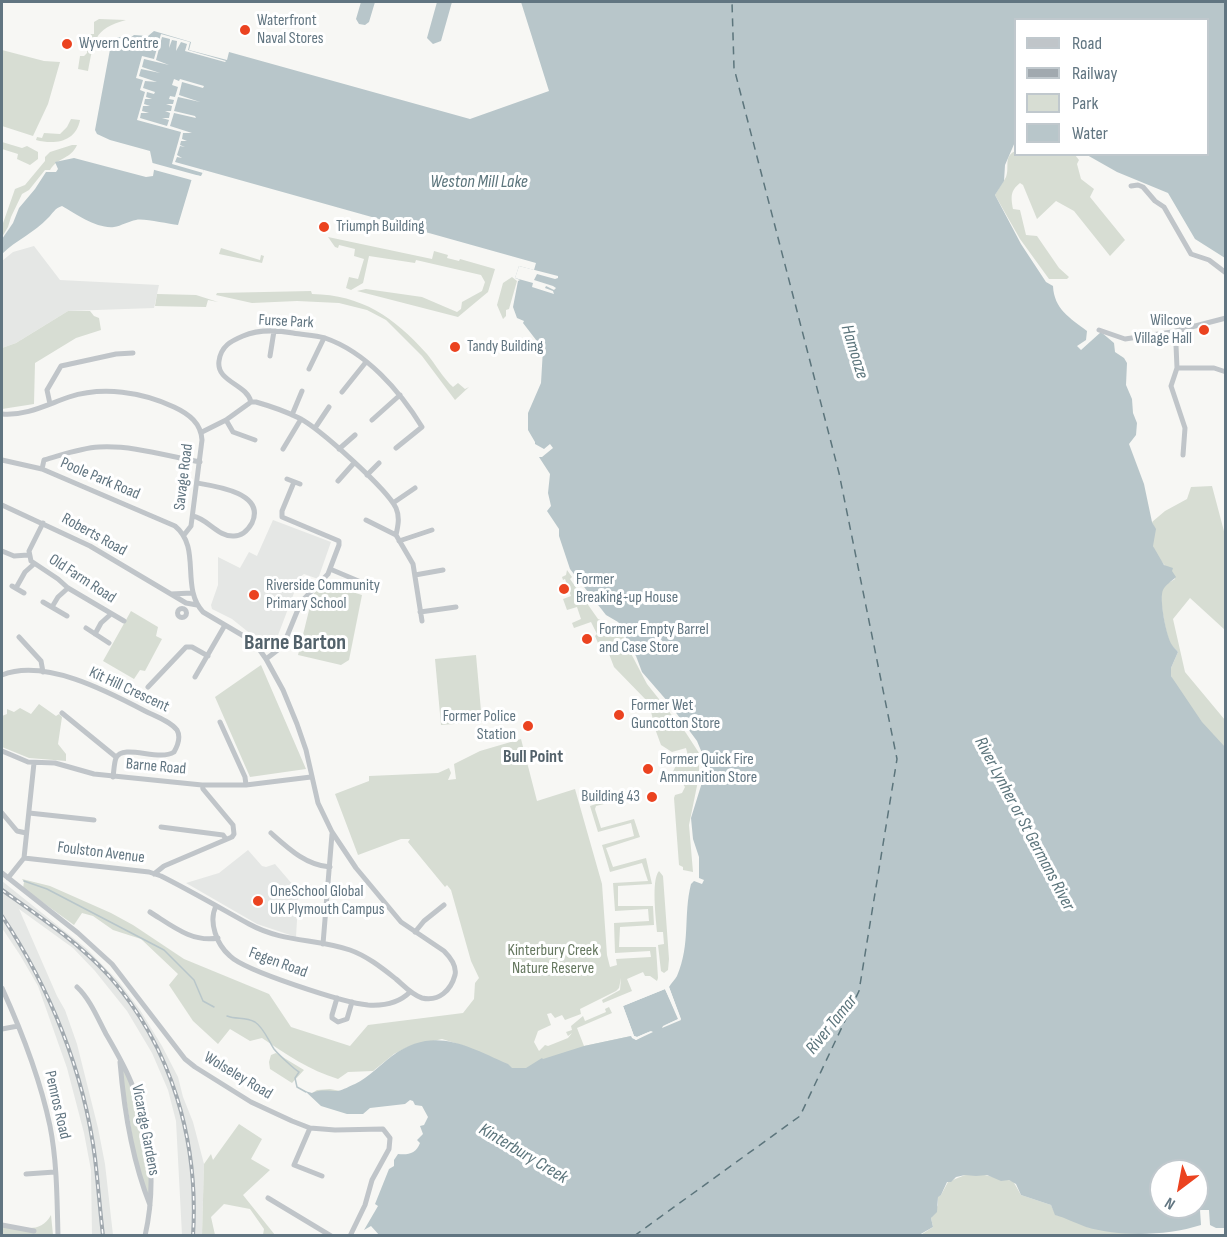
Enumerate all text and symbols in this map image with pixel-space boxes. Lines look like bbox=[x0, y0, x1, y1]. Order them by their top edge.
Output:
place label: Waterfront Naval Stores bbox=[257, 11, 324, 49]
legend bbox=[1014, 18, 1209, 156]
marker: Waterfront Naval Stores bbox=[238, 23, 252, 37]
text: Road bbox=[1072, 33, 1102, 54]
place label: Wyvern Centre bbox=[79, 34, 159, 54]
marker: Wyvern Centre bbox=[60, 37, 74, 51]
text: Railway bbox=[1072, 63, 1117, 84]
text: Park bbox=[1072, 93, 1098, 114]
text: Water bbox=[1072, 123, 1108, 144]
water label: Weston Mill Lake bbox=[430, 171, 528, 193]
place label: Triumph Building bbox=[336, 217, 424, 237]
marker: Triumph Building bbox=[317, 220, 331, 234]
street label: Furse Park bbox=[258, 311, 314, 333]
place label: Wilcove Village Hall bbox=[1134, 311, 1192, 349]
water label: Hamoaze bbox=[836, 322, 872, 382]
marker: Wilcove Village Hall bbox=[1197, 323, 1211, 337]
place label: Tandy Building bbox=[467, 337, 543, 357]
marker: Tandy Building bbox=[448, 340, 462, 354]
street label: Savage Road bbox=[170, 443, 198, 511]
street label: Poole Park Road bbox=[57, 454, 143, 504]
street label: Roberts Road bbox=[58, 509, 130, 561]
street label: Old Farm Road bbox=[45, 550, 119, 608]
place label: Former Breaking-up House bbox=[576, 570, 678, 608]
place label: Riverside Community Primary School bbox=[266, 576, 380, 614]
marker: Former Breaking-up House bbox=[557, 582, 571, 596]
marker: Riverside Community Primary School bbox=[247, 588, 261, 602]
place label: Former Empty Barrel and Case Store bbox=[599, 620, 709, 658]
district label: Barne Barton bbox=[244, 630, 346, 656]
marker: Former Empty Barrel and Case Store bbox=[580, 632, 594, 646]
street label: Kit Hill Crescent bbox=[86, 663, 172, 717]
place label: Former Wet Guncotton Store bbox=[631, 696, 720, 734]
place label: Former Police Station bbox=[443, 707, 516, 745]
marker: Former Wet Guncotton Store bbox=[612, 708, 626, 722]
marker: Former Police Station bbox=[521, 719, 535, 733]
water label: River Lynher or St Germans River bbox=[969, 734, 1079, 914]
district label: Bull Point bbox=[503, 746, 563, 768]
place label: Former Quick Fire Ammunition Store bbox=[660, 750, 757, 788]
street label: Barne Road bbox=[125, 755, 187, 779]
marker: Former Quick Fire Ammunition Store bbox=[641, 762, 655, 776]
place label: Building 43 bbox=[581, 787, 640, 807]
marker: Building 43 bbox=[645, 790, 659, 804]
street label: Foulston Avenue bbox=[56, 838, 146, 868]
place label: OneSchool Global UK Plymouth Campus bbox=[270, 882, 384, 920]
marker: OneSchool Global UK Plymouth Campus bbox=[251, 894, 265, 908]
park label: Kinterbury Creek Nature Reserve bbox=[508, 941, 598, 979]
street label: Fegen Road bbox=[246, 944, 310, 982]
water label: River Tamar bbox=[802, 991, 862, 1059]
street label: Wolseley Road bbox=[200, 1048, 276, 1104]
street label: Pemros Road bbox=[40, 1069, 74, 1141]
street label: Vicarage Gardens bbox=[127, 1083, 163, 1177]
water label: Kinterbury Creek bbox=[475, 1119, 571, 1189]
north arrow bbox=[1149, 1159, 1209, 1219]
text: N bbox=[1162, 1193, 1179, 1213]

